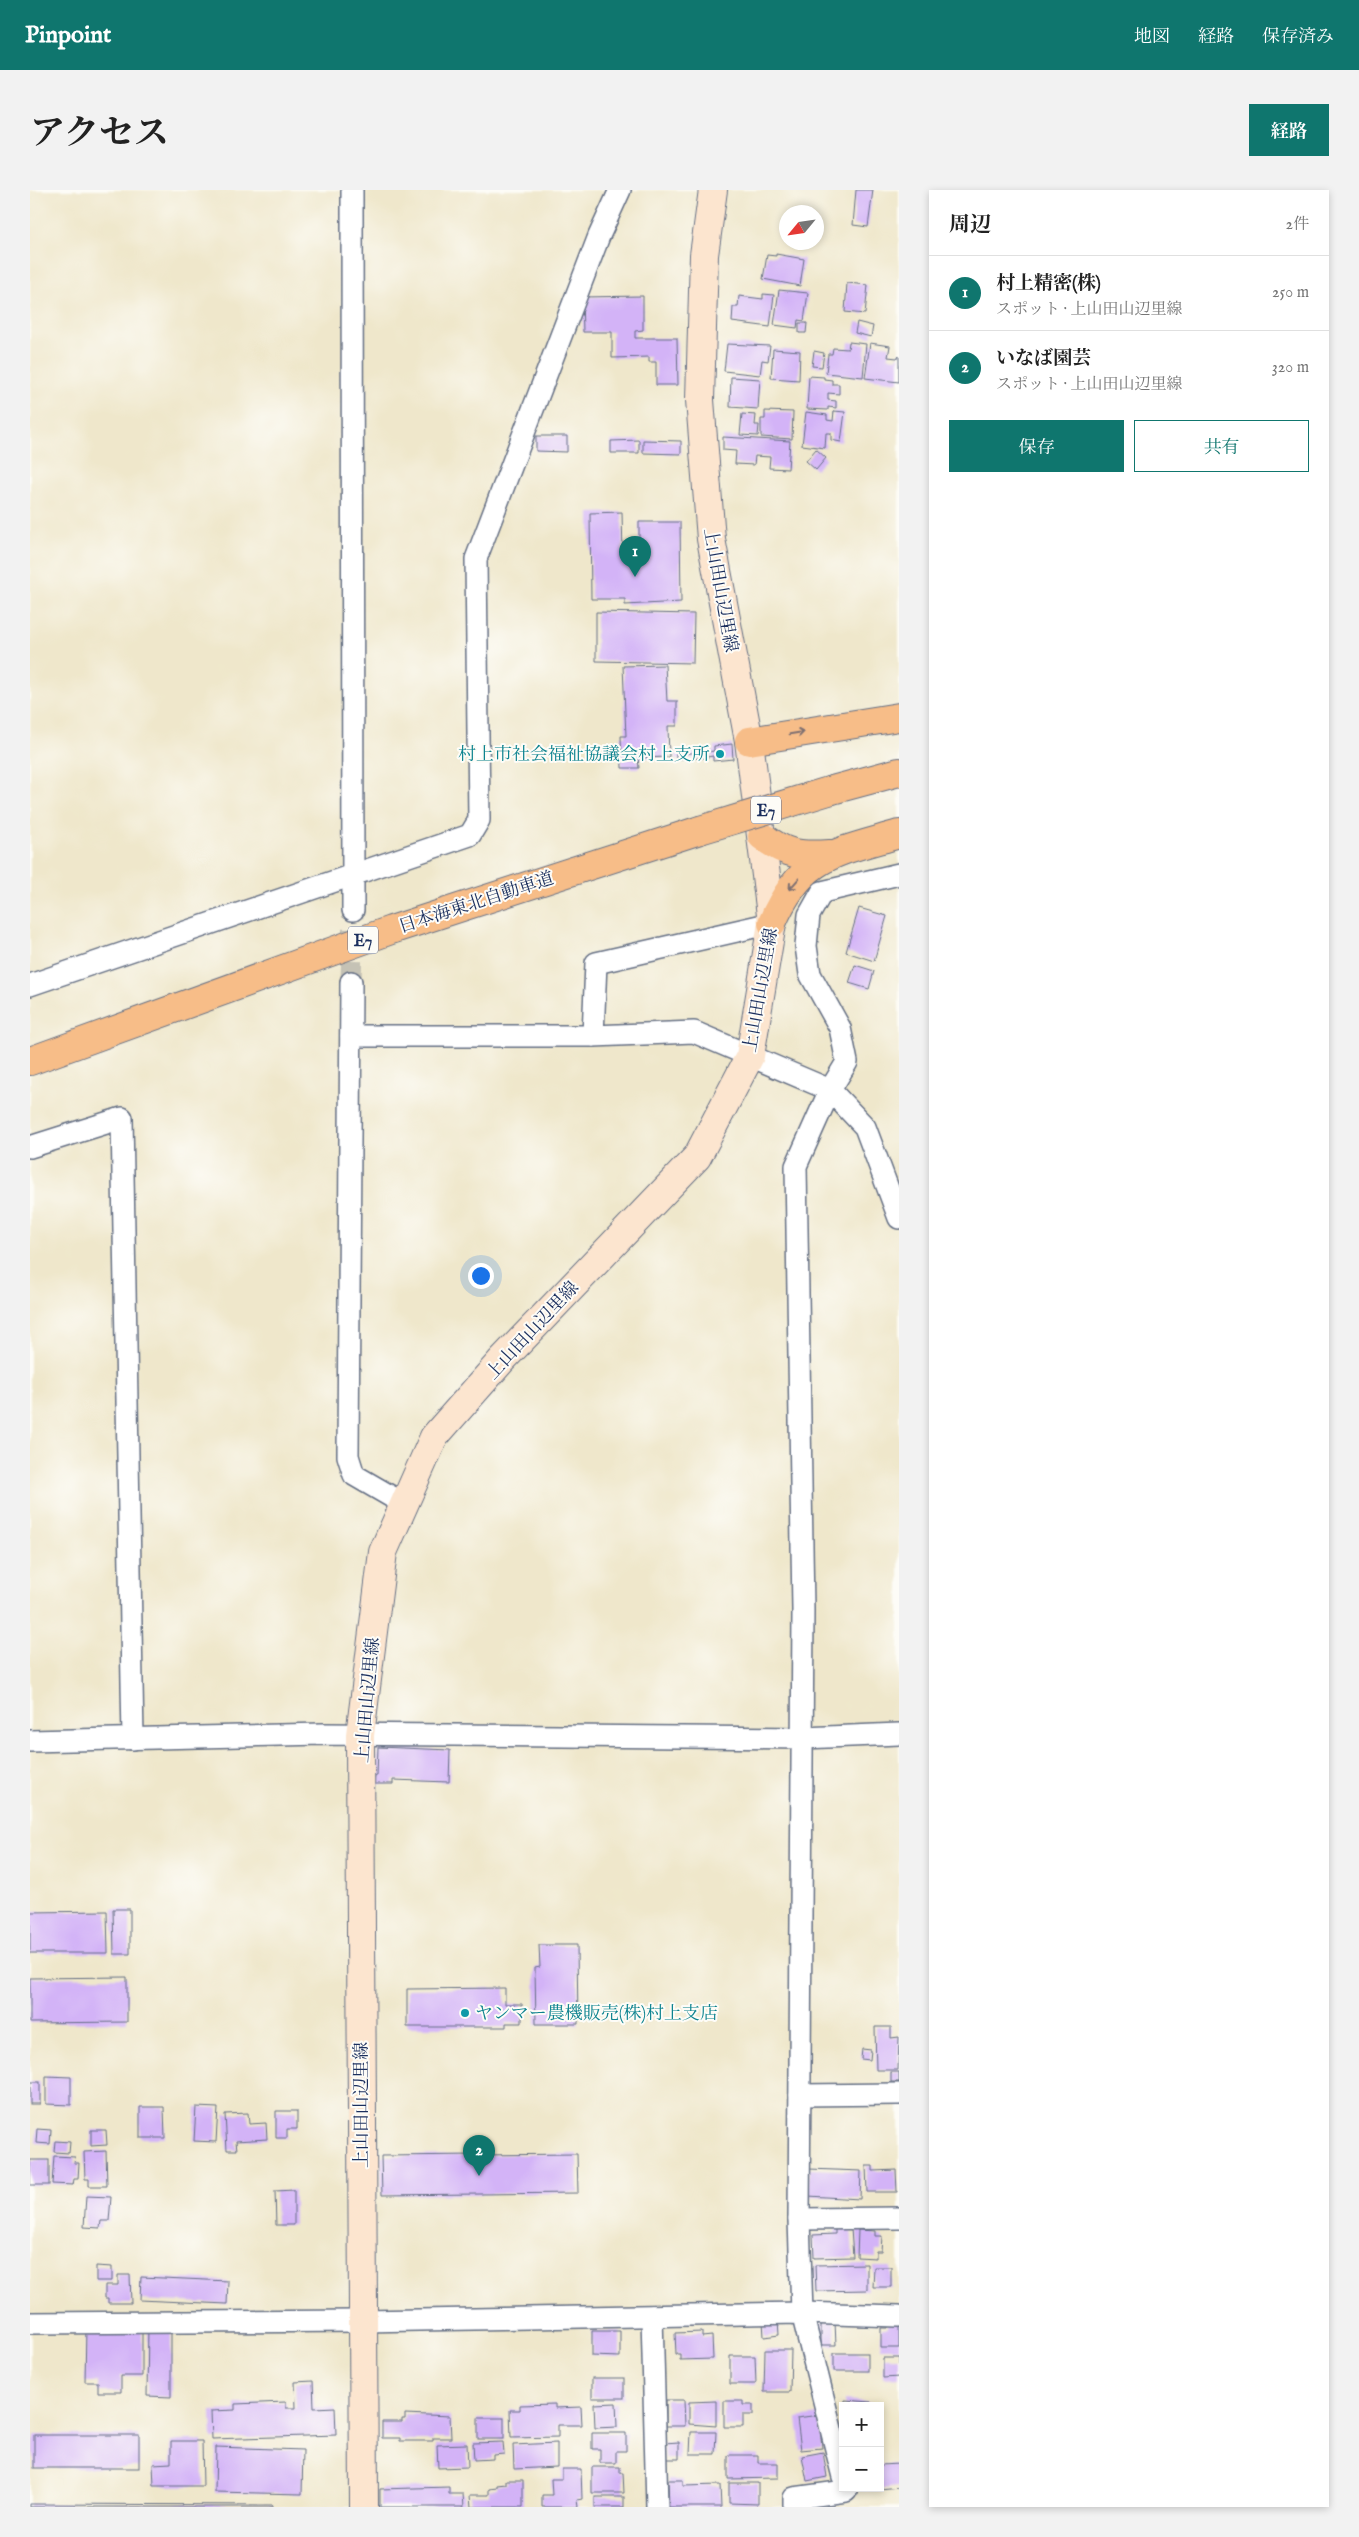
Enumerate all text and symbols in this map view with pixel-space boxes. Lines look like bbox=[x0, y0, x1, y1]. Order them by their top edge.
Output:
text: Pinpoint bbox=[25, 20, 111, 51]
text: 地図 bbox=[1134, 26, 1170, 49]
text: 経路 bbox=[1198, 26, 1234, 49]
text: 保存済み bbox=[1262, 26, 1334, 49]
button: 経路 bbox=[1249, 104, 1329, 156]
text: アクセス bbox=[30, 112, 169, 157]
north arrow bbox=[779, 205, 824, 250]
text: 周辺 bbox=[949, 212, 991, 239]
text: 2件 bbox=[1285, 215, 1309, 235]
text: 村上精密(株) bbox=[996, 272, 1101, 296]
text: 1 bbox=[962, 283, 968, 303]
text: 250 m bbox=[1272, 283, 1309, 303]
text: スポット · 上山田山辺里線 bbox=[996, 300, 1183, 320]
text: いなば園芸 bbox=[996, 347, 1091, 371]
text: 2 bbox=[961, 358, 969, 378]
text: 320 m bbox=[1272, 358, 1309, 378]
text: スポット · 上山田山辺里線 bbox=[996, 375, 1183, 395]
button: 保存 bbox=[949, 420, 1124, 472]
button: 共有 bbox=[1134, 420, 1309, 472]
street label: 上山田山辺里線 bbox=[697, 526, 742, 654]
pin: 1 bbox=[619, 536, 651, 577]
one-way arrow bbox=[789, 728, 805, 738]
place label: 村上市社会福祉協議会村上支所 bbox=[458, 744, 710, 767]
marker: 村上市社会福祉協議会村上支所 bbox=[714, 748, 726, 760]
road number: E7 bbox=[751, 796, 781, 824]
street label: 日本海東北自動車道 bbox=[396, 867, 557, 939]
one-way arrow bbox=[788, 877, 800, 890]
road number: E7 bbox=[348, 926, 378, 954]
street label: 上山田山辺里線 bbox=[739, 926, 784, 1054]
your location bbox=[468, 1263, 494, 1289]
street label: 上山田山辺里線 bbox=[482, 1277, 584, 1385]
street label: 上山田山辺里線 bbox=[352, 1636, 385, 1764]
place label: ヤンマー農機販売(株)村上支店 bbox=[475, 2003, 718, 2026]
marker: ヤンマー農機販売(株)村上支店 bbox=[459, 2007, 471, 2019]
street label: 上山田山辺里線 bbox=[351, 2042, 374, 2168]
pin: 2 bbox=[463, 2135, 495, 2176]
map controls bbox=[839, 2402, 884, 2492]
button: + bbox=[839, 2402, 884, 2447]
button: − bbox=[839, 2447, 884, 2492]

